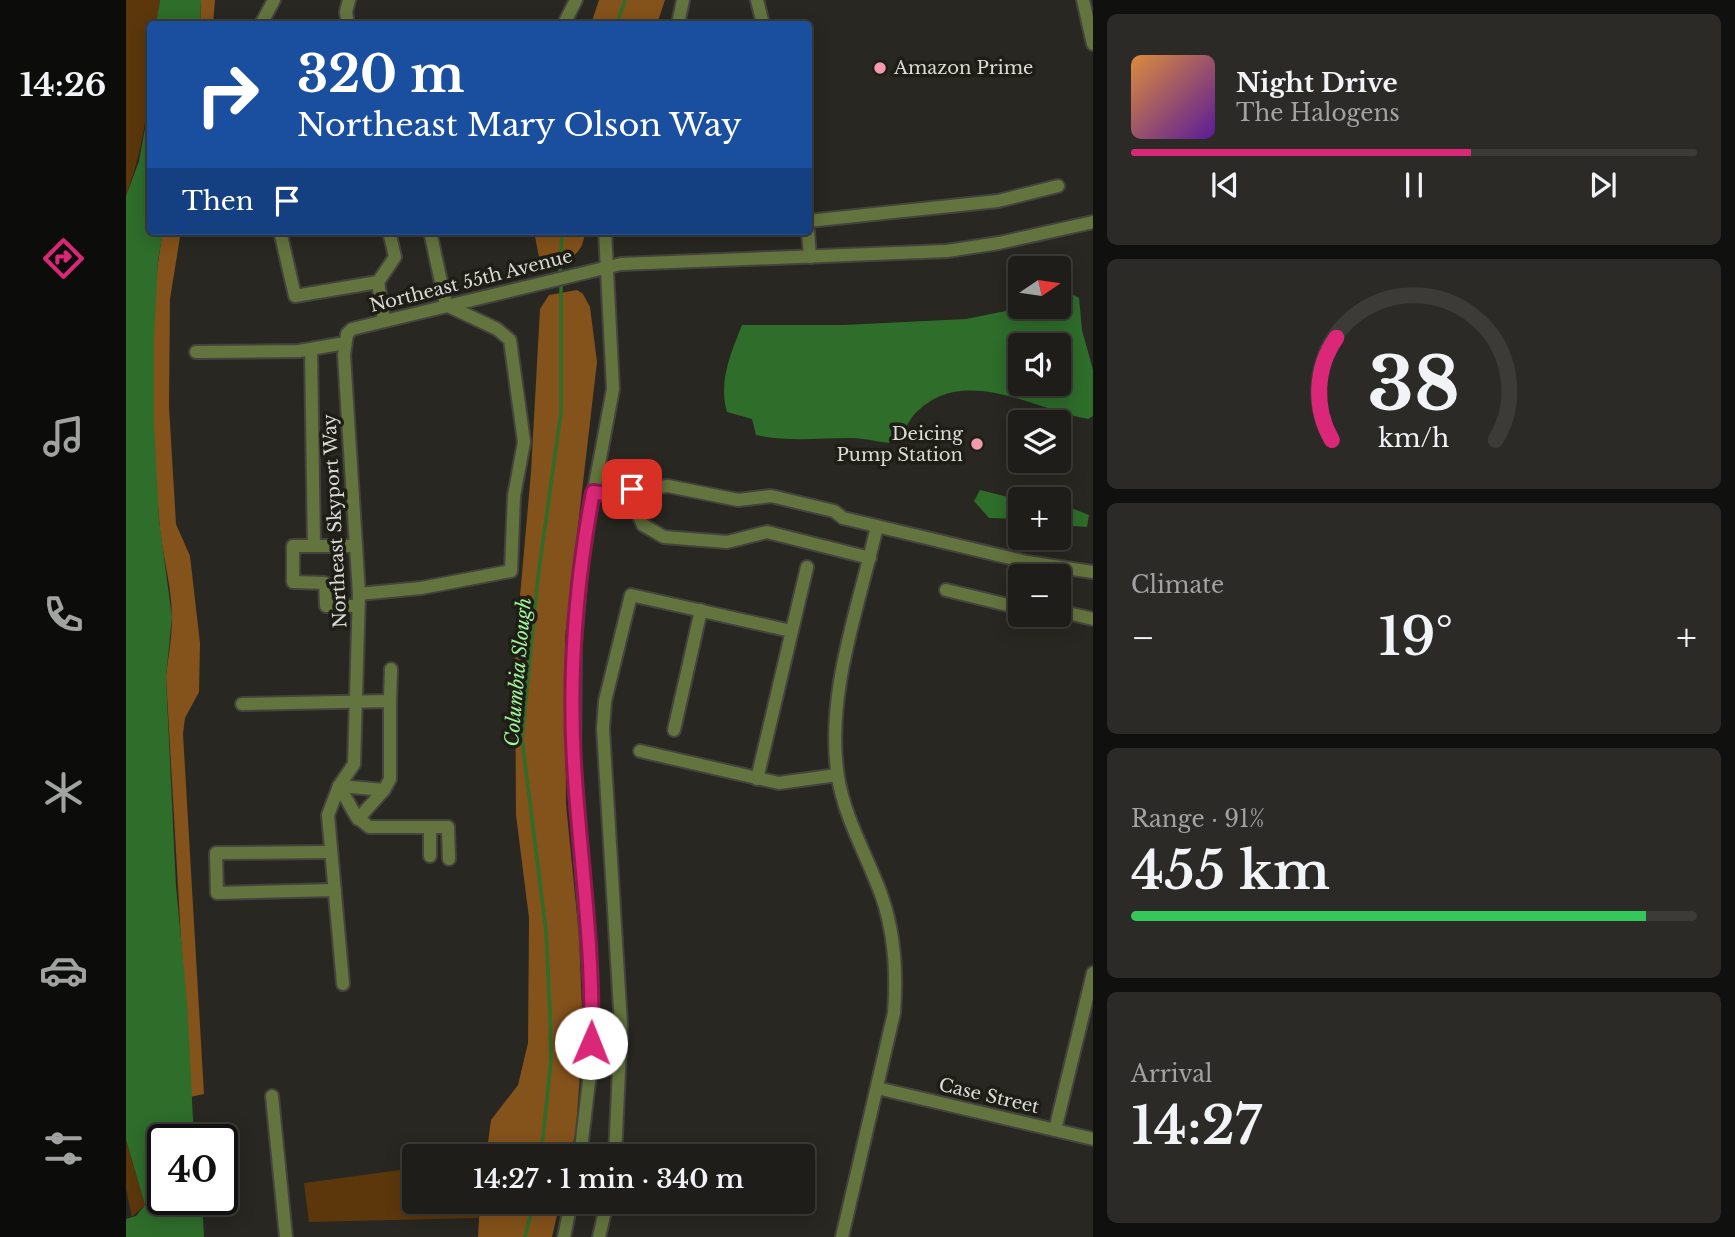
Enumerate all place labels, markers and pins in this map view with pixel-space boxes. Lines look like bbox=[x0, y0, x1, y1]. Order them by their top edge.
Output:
place label: Amazon Prime bbox=[893, 57, 1033, 79]
marker: Amazon Prime bbox=[872, 60, 888, 76]
place label: Deicing Pump Station bbox=[836, 423, 963, 466]
marker: Deicing Pump Station bbox=[969, 436, 985, 452]
pin bbox=[602, 459, 662, 519]

